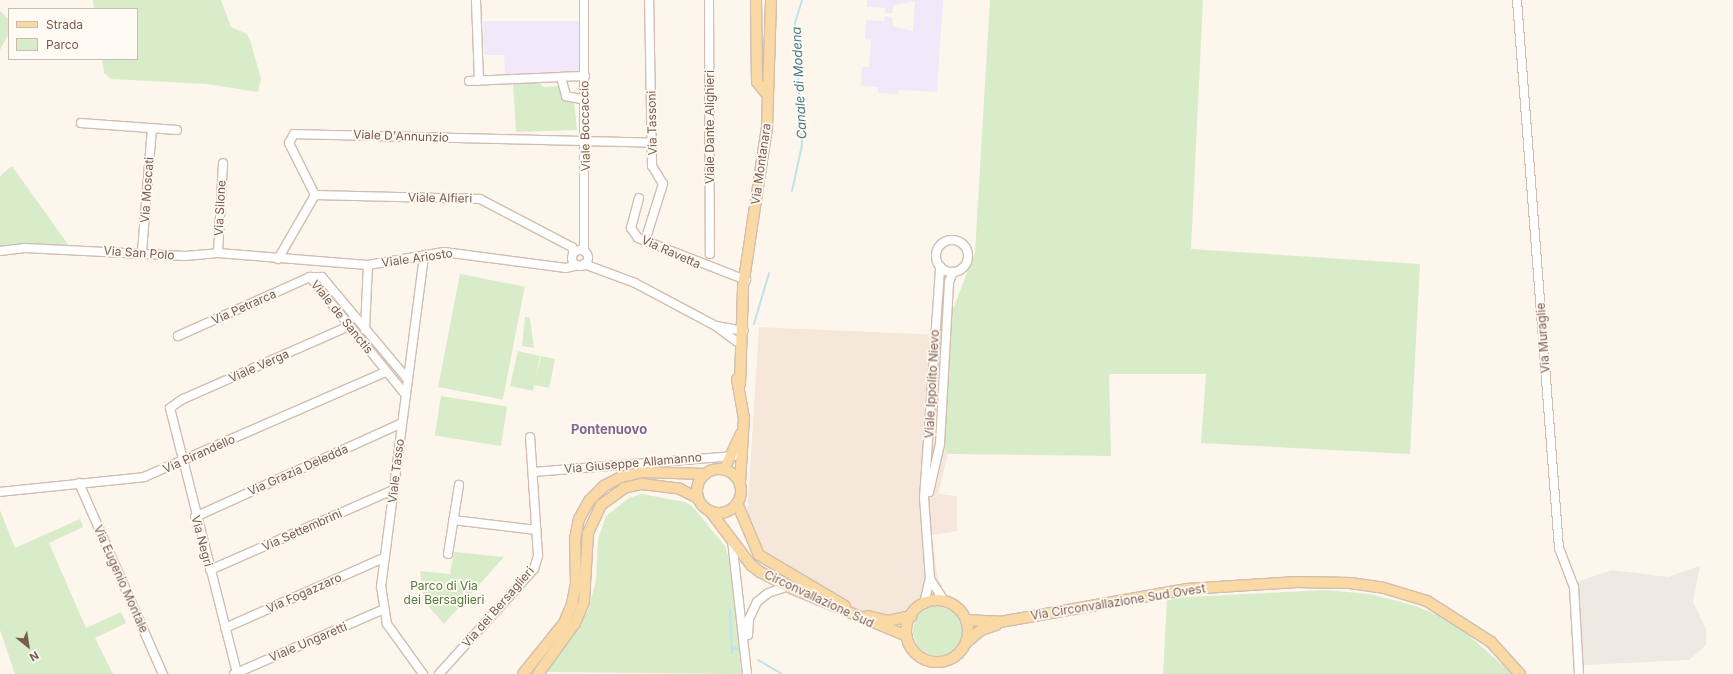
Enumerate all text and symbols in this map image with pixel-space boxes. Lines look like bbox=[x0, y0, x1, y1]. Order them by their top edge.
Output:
legend bbox=[8, 8, 138, 60]
text: Strada bbox=[46, 17, 83, 32]
water label: Canale di Modena bbox=[788, 26, 810, 140]
text: Parco bbox=[46, 37, 79, 52]
street label: Viale Dante Alighieri bbox=[703, 70, 717, 184]
street label: Viale Boccaccio bbox=[577, 81, 593, 171]
street label: Via Tassoni bbox=[644, 90, 660, 156]
street label: Via Montanara bbox=[748, 122, 774, 206]
street label: Viale D'Annunzio bbox=[353, 127, 449, 145]
street label: Via Moscati bbox=[138, 156, 156, 224]
street label: Via Silone bbox=[211, 180, 229, 236]
street label: Viale Alfieri bbox=[408, 190, 472, 206]
street label: Via Ravetta bbox=[639, 233, 703, 271]
street label: Via San Polo bbox=[103, 243, 175, 263]
street label: Viale Ariosto bbox=[381, 246, 453, 270]
street label: Viale de Sanctis bbox=[308, 277, 376, 357]
street label: Via Petrarca bbox=[210, 286, 278, 328]
street label: Via Muraglie bbox=[1533, 302, 1553, 374]
street label: Viale Ippolito Nievo bbox=[922, 329, 942, 439]
street label: Viale Verga bbox=[227, 346, 291, 386]
district label: Pontenuovo bbox=[571, 421, 647, 437]
street label: Via Pirandello bbox=[161, 432, 237, 476]
street label: Viale Tasso bbox=[385, 438, 407, 504]
street label: Via Grazia Deledda bbox=[246, 441, 350, 499]
street label: Via Giuseppe Allamanno bbox=[564, 450, 702, 476]
street label: Via Settembrini bbox=[260, 506, 344, 554]
street label: Via Negri bbox=[188, 514, 216, 568]
street label: Via Eugenio Montale bbox=[91, 523, 151, 635]
street label: Via dei Bersaglieri bbox=[459, 564, 537, 650]
street label: Circonvallazione Sud bbox=[762, 567, 876, 631]
street label: Via Fogazzaro bbox=[264, 570, 344, 616]
park label: Parco di Via dei Bersaglieri bbox=[404, 579, 484, 607]
street label: Via Circonvallazione Sud Ovest bbox=[1030, 581, 1206, 623]
street label: Viale Ungaretti bbox=[267, 619, 349, 665]
north arrow bbox=[8, 626, 48, 666]
text: N bbox=[27, 648, 41, 665]

